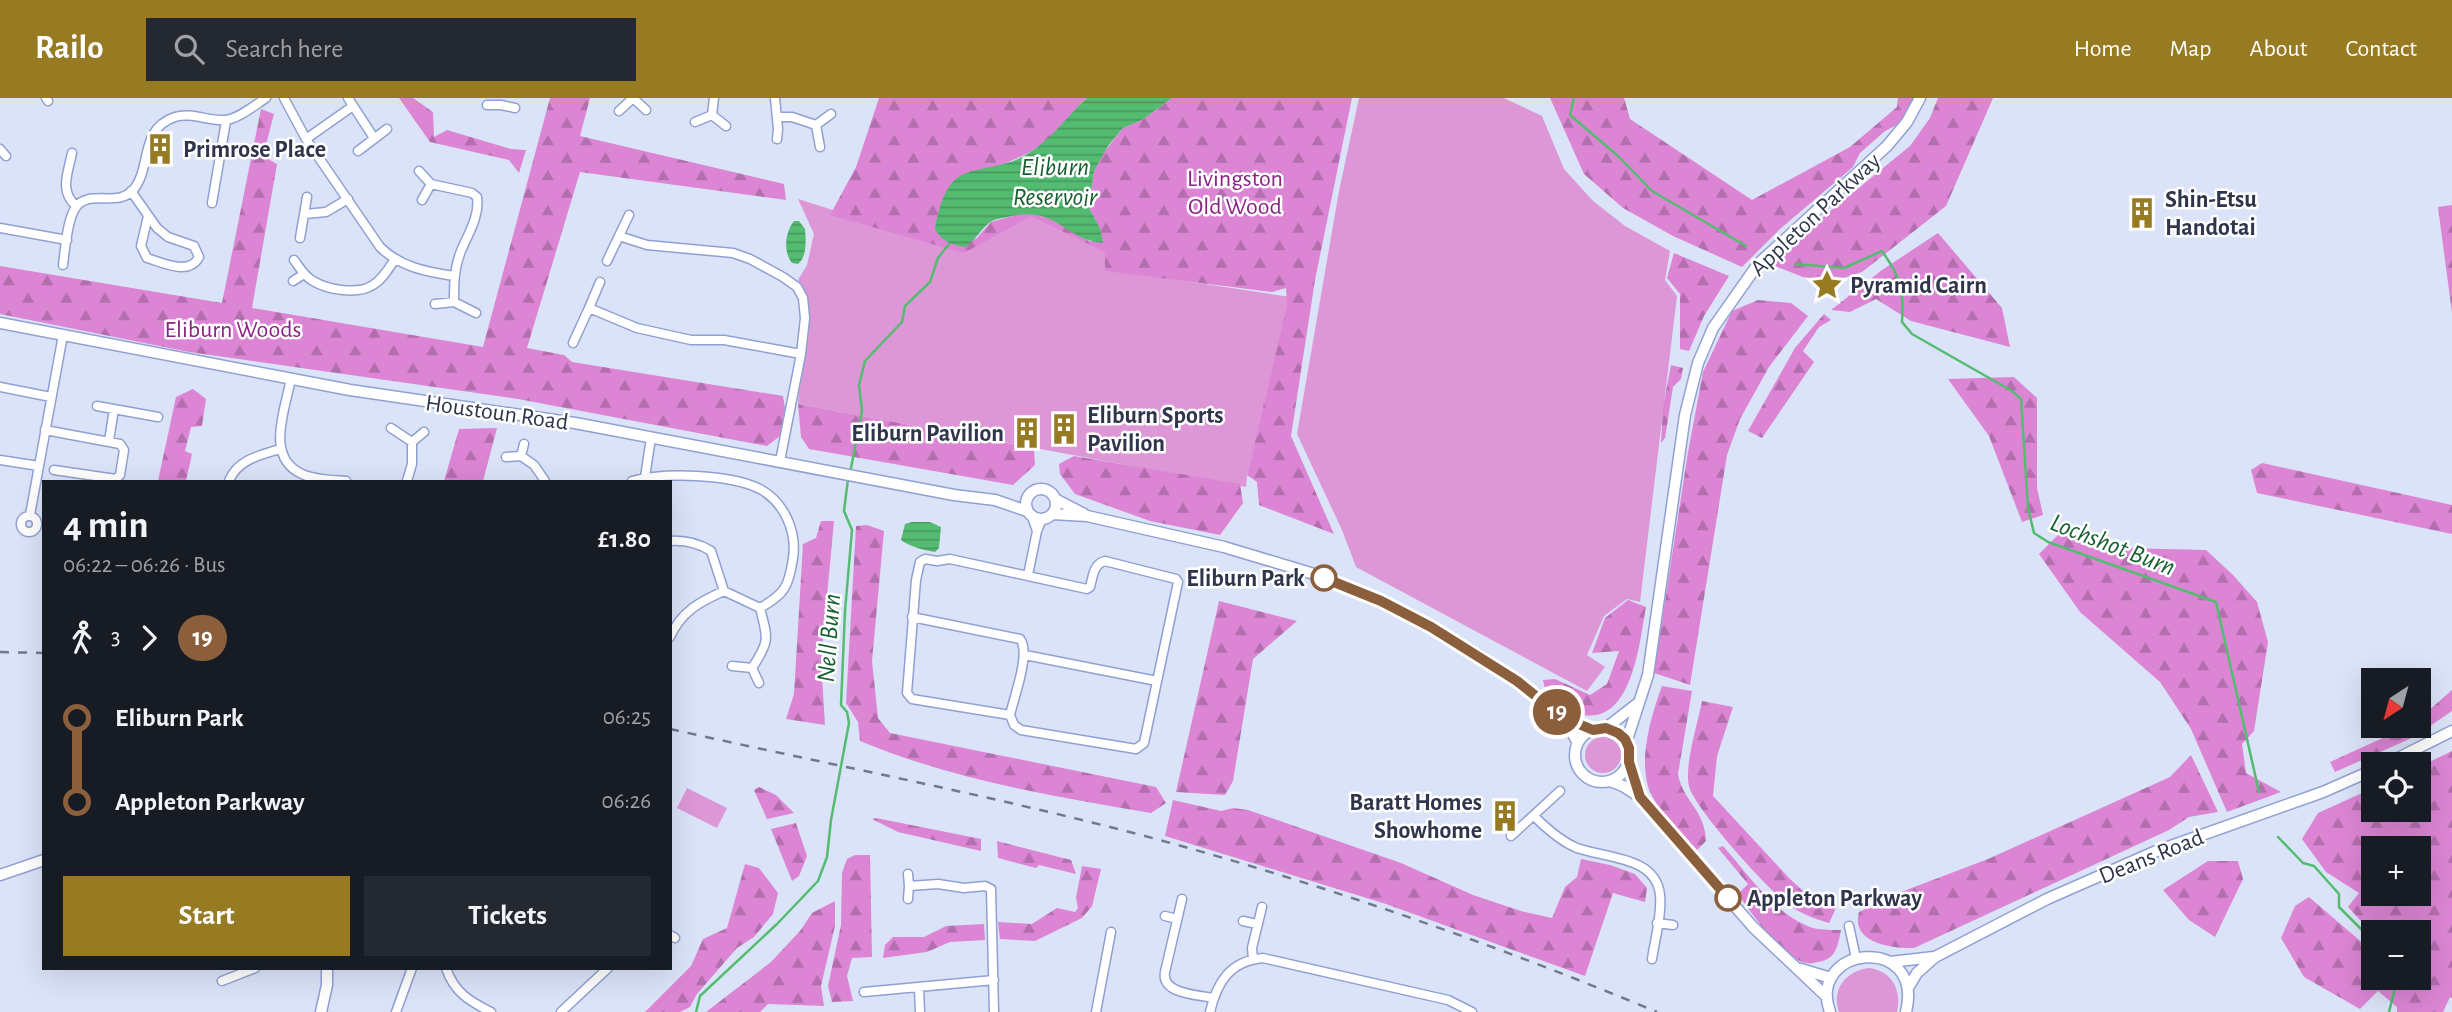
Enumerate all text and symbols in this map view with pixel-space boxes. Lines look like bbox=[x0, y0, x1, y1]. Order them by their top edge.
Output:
search box bbox=[146, 18, 636, 81]
icon: search bbox=[170, 30, 208, 68]
text: Railo bbox=[35, 32, 104, 65]
text: Search here bbox=[226, 36, 343, 62]
text: Home bbox=[2074, 37, 2132, 61]
text: Map bbox=[2170, 37, 2212, 61]
text: About bbox=[2250, 37, 2307, 61]
text: Contact bbox=[2345, 37, 2417, 61]
building icon: Primrose Place bbox=[143, 132, 177, 166]
place label: Primrose Place bbox=[183, 138, 326, 162]
street label: Appleton Parkway bbox=[1746, 149, 1885, 281]
water label: Eliburn Reservoir bbox=[1013, 154, 1099, 210]
park label: Livingston Old Wood bbox=[1187, 167, 1283, 219]
place label: Shin-Etsu Handotai bbox=[2165, 188, 2257, 240]
building icon: Shin-Etsu Handotai bbox=[2125, 196, 2159, 230]
place icon: Pyramid Cairn bbox=[1810, 268, 1844, 302]
place label: Pyramid Cairn bbox=[1850, 274, 1987, 298]
park label: Eliburn Woods bbox=[165, 318, 301, 342]
street label: Houstoun Road bbox=[424, 391, 570, 435]
place label: Eliburn Sports Pavilion bbox=[1087, 404, 1224, 456]
building icon: Eliburn Sports Pavilion bbox=[1047, 412, 1081, 446]
building icon: Eliburn Pavilion bbox=[1010, 416, 1044, 450]
place label: Eliburn Pavilion bbox=[851, 422, 1004, 446]
text: 4 min bbox=[63, 507, 149, 545]
water label: Lochshot Burn bbox=[2047, 509, 2179, 581]
text: £1.80 bbox=[598, 526, 651, 552]
text: 06:22 – 06:26 · Bus bbox=[63, 554, 226, 577]
marker: Eliburn Park bbox=[1311, 565, 1337, 591]
place label: Eliburn Park bbox=[1186, 567, 1305, 591]
water label: Nell Burn bbox=[813, 593, 845, 683]
icon: walk bbox=[63, 619, 101, 657]
icon: forward bbox=[130, 619, 168, 657]
text: 3 bbox=[111, 626, 120, 649]
text: 19 bbox=[192, 626, 213, 650]
north arrow bbox=[2361, 668, 2431, 738]
map controls bbox=[2361, 668, 2431, 990]
line badge: 19 bbox=[1526, 689, 1588, 735]
text: 19 bbox=[1547, 700, 1567, 724]
text: Eliburn Park bbox=[115, 705, 244, 731]
text: 06:25 bbox=[603, 706, 651, 729]
button: locate bbox=[2361, 752, 2431, 822]
text: Appleton Parkway bbox=[115, 789, 305, 815]
text: 06:26 bbox=[602, 790, 651, 813]
place label: Baratt Homes Showhome bbox=[1349, 791, 1482, 843]
building icon: Baratt Homes Showhome bbox=[1488, 799, 1522, 833]
street label: Deans Road bbox=[2096, 825, 2207, 889]
button: + bbox=[2361, 836, 2431, 906]
button: Start bbox=[63, 876, 350, 956]
button: Tickets bbox=[364, 876, 651, 956]
marker: Appleton Parkway bbox=[1715, 885, 1741, 911]
place label: Appleton Parkway bbox=[1747, 887, 1922, 911]
button: − bbox=[2361, 920, 2431, 990]

